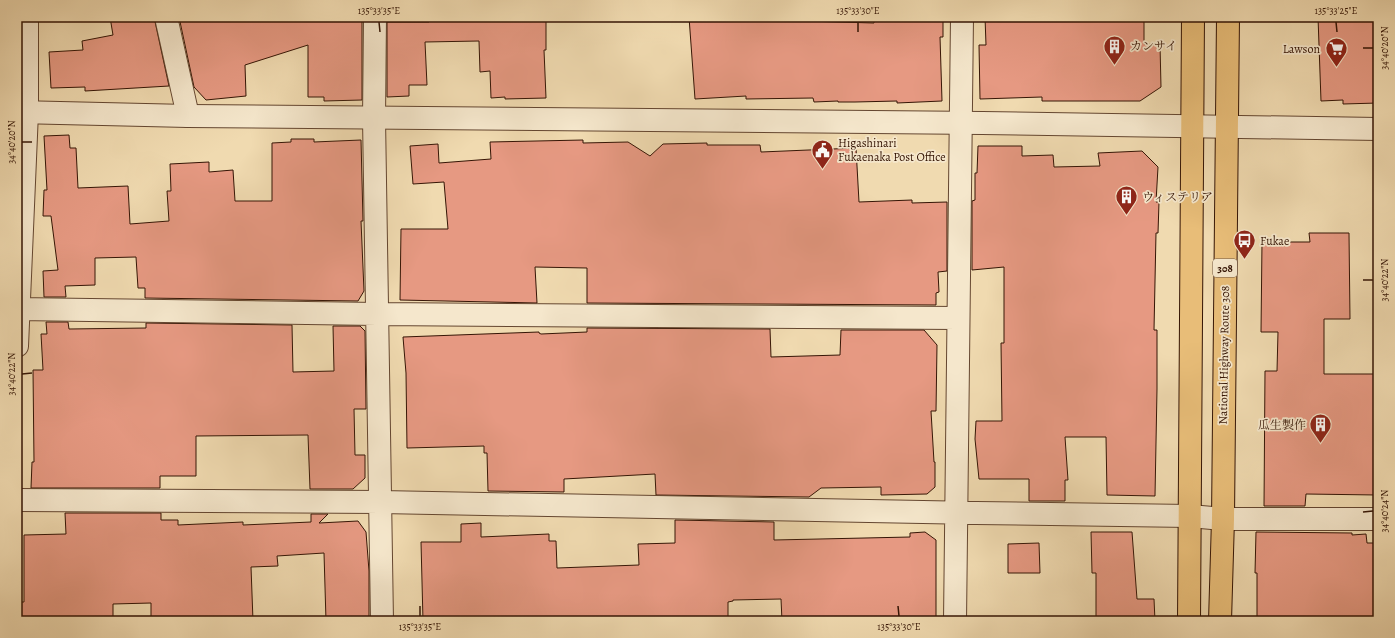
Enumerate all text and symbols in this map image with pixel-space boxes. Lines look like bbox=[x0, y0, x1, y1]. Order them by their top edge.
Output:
text: 135°33'35"E bbox=[358, 4, 400, 17]
text: 135°33'30"E bbox=[836, 4, 880, 17]
text: 135°33'25"E bbox=[1315, 4, 1358, 17]
text: 34°40'20"N bbox=[1378, 26, 1391, 70]
building icon: カンサイ bbox=[1102, 33, 1128, 66]
supermarket icon: Lawson bbox=[1323, 36, 1349, 69]
place label: カンサイ bbox=[1130, 38, 1177, 54]
place label: Lawson bbox=[1283, 41, 1320, 57]
text: 34°40'20"N bbox=[5, 120, 18, 164]
place label: Higashinari Fukaenaka Post Office bbox=[838, 135, 946, 165]
public building icon: Higashinari Fukaenaka Post Office bbox=[810, 137, 836, 170]
building icon: ウィステリア bbox=[1114, 184, 1140, 217]
place label: ウィステリア bbox=[1142, 189, 1213, 205]
bus stop icon: Fukae bbox=[1232, 228, 1258, 261]
place label: Fukae bbox=[1260, 233, 1289, 249]
road number: 308 bbox=[1213, 259, 1237, 277]
text: 34°40'22"N bbox=[1378, 259, 1391, 302]
street label: National Highway Route 308 bbox=[1215, 285, 1233, 425]
text: 34°40'22"N bbox=[5, 353, 18, 396]
building icon: 瓜生製作 bbox=[1308, 412, 1334, 445]
place label: 瓜生製作 bbox=[1258, 417, 1306, 433]
text: 34°40'24"N bbox=[1378, 490, 1391, 532]
text: 135°33'35"E bbox=[399, 620, 441, 633]
text: 135°33'30"E bbox=[877, 620, 921, 633]

